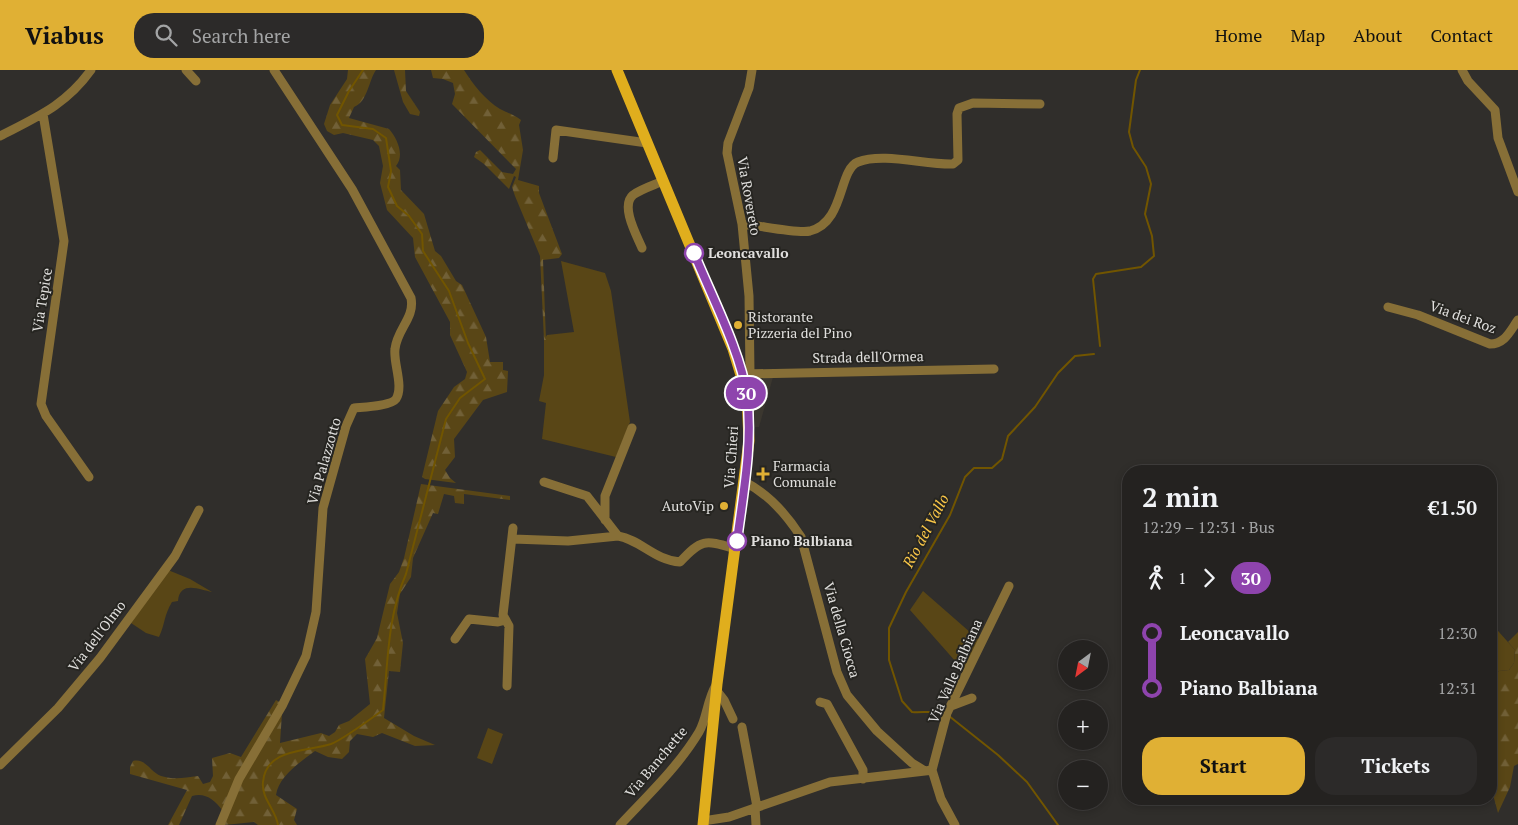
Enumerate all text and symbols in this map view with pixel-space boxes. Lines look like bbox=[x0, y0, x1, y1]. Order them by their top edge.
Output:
search box bbox=[134, 13, 484, 58]
text: Viabus bbox=[25, 19, 104, 51]
icon: search bbox=[152, 21, 180, 49]
text: Search here bbox=[192, 23, 291, 48]
text: Home bbox=[1215, 23, 1262, 47]
text: Map bbox=[1290, 23, 1325, 47]
text: About bbox=[1353, 23, 1402, 47]
text: Contact bbox=[1430, 23, 1493, 47]
street label: Via Rovereto bbox=[733, 155, 766, 237]
marker: Leoncavallo bbox=[684, 243, 704, 263]
place label: Leoncavallo bbox=[708, 243, 789, 262]
street label: Via Tepice bbox=[27, 267, 56, 333]
street label: Via dei Roz bbox=[1427, 296, 1499, 337]
place label: Ristorante Pizzeria del Pino bbox=[748, 307, 852, 342]
marker: Ristorante Pizzeria del Pino bbox=[732, 319, 744, 331]
street label: Strada dell'Ormea bbox=[812, 346, 924, 367]
line badge: 30 bbox=[724, 377, 768, 409]
text: 30 bbox=[736, 381, 756, 405]
street label: Via Palazzotto bbox=[302, 415, 345, 507]
street label: Via Chieri bbox=[719, 425, 742, 489]
place label: Farmacia Comunale bbox=[773, 456, 836, 491]
marker: Farmacia Comunale bbox=[757, 468, 769, 480]
text: 2 min bbox=[1142, 478, 1219, 515]
water label: Rio del Vallo bbox=[897, 490, 953, 572]
text: €1.50 bbox=[1428, 495, 1477, 520]
place label: AutoVip bbox=[662, 496, 714, 515]
marker: AutoVip bbox=[718, 500, 730, 512]
text: 12:29 – 12:31 · Bus bbox=[1142, 516, 1275, 538]
marker: Piano Balbiana bbox=[727, 531, 747, 551]
place label: Piano Balbiana bbox=[751, 531, 853, 550]
icon: walk bbox=[1142, 564, 1170, 592]
icon: forward bbox=[1195, 564, 1223, 592]
text: 30 bbox=[1241, 566, 1261, 590]
text: 1 bbox=[1178, 567, 1187, 589]
street label: Via della Ciocca bbox=[820, 580, 865, 680]
street label: Via dell'Olmo bbox=[64, 596, 130, 675]
street label: Via Valle Balbiana bbox=[923, 616, 986, 726]
text: Leoncavallo bbox=[1180, 620, 1289, 645]
text: 12:30 bbox=[1438, 622, 1477, 644]
north arrow bbox=[1058, 640, 1108, 690]
map controls bbox=[1058, 640, 1108, 810]
text: Piano Balbiana bbox=[1180, 675, 1318, 700]
text: 12:31 bbox=[1438, 677, 1477, 699]
button: + bbox=[1058, 700, 1108, 750]
street label: Via Banchette bbox=[620, 722, 691, 801]
button: Start bbox=[1142, 737, 1305, 795]
button: Tickets bbox=[1315, 737, 1477, 795]
button: − bbox=[1058, 760, 1108, 810]

